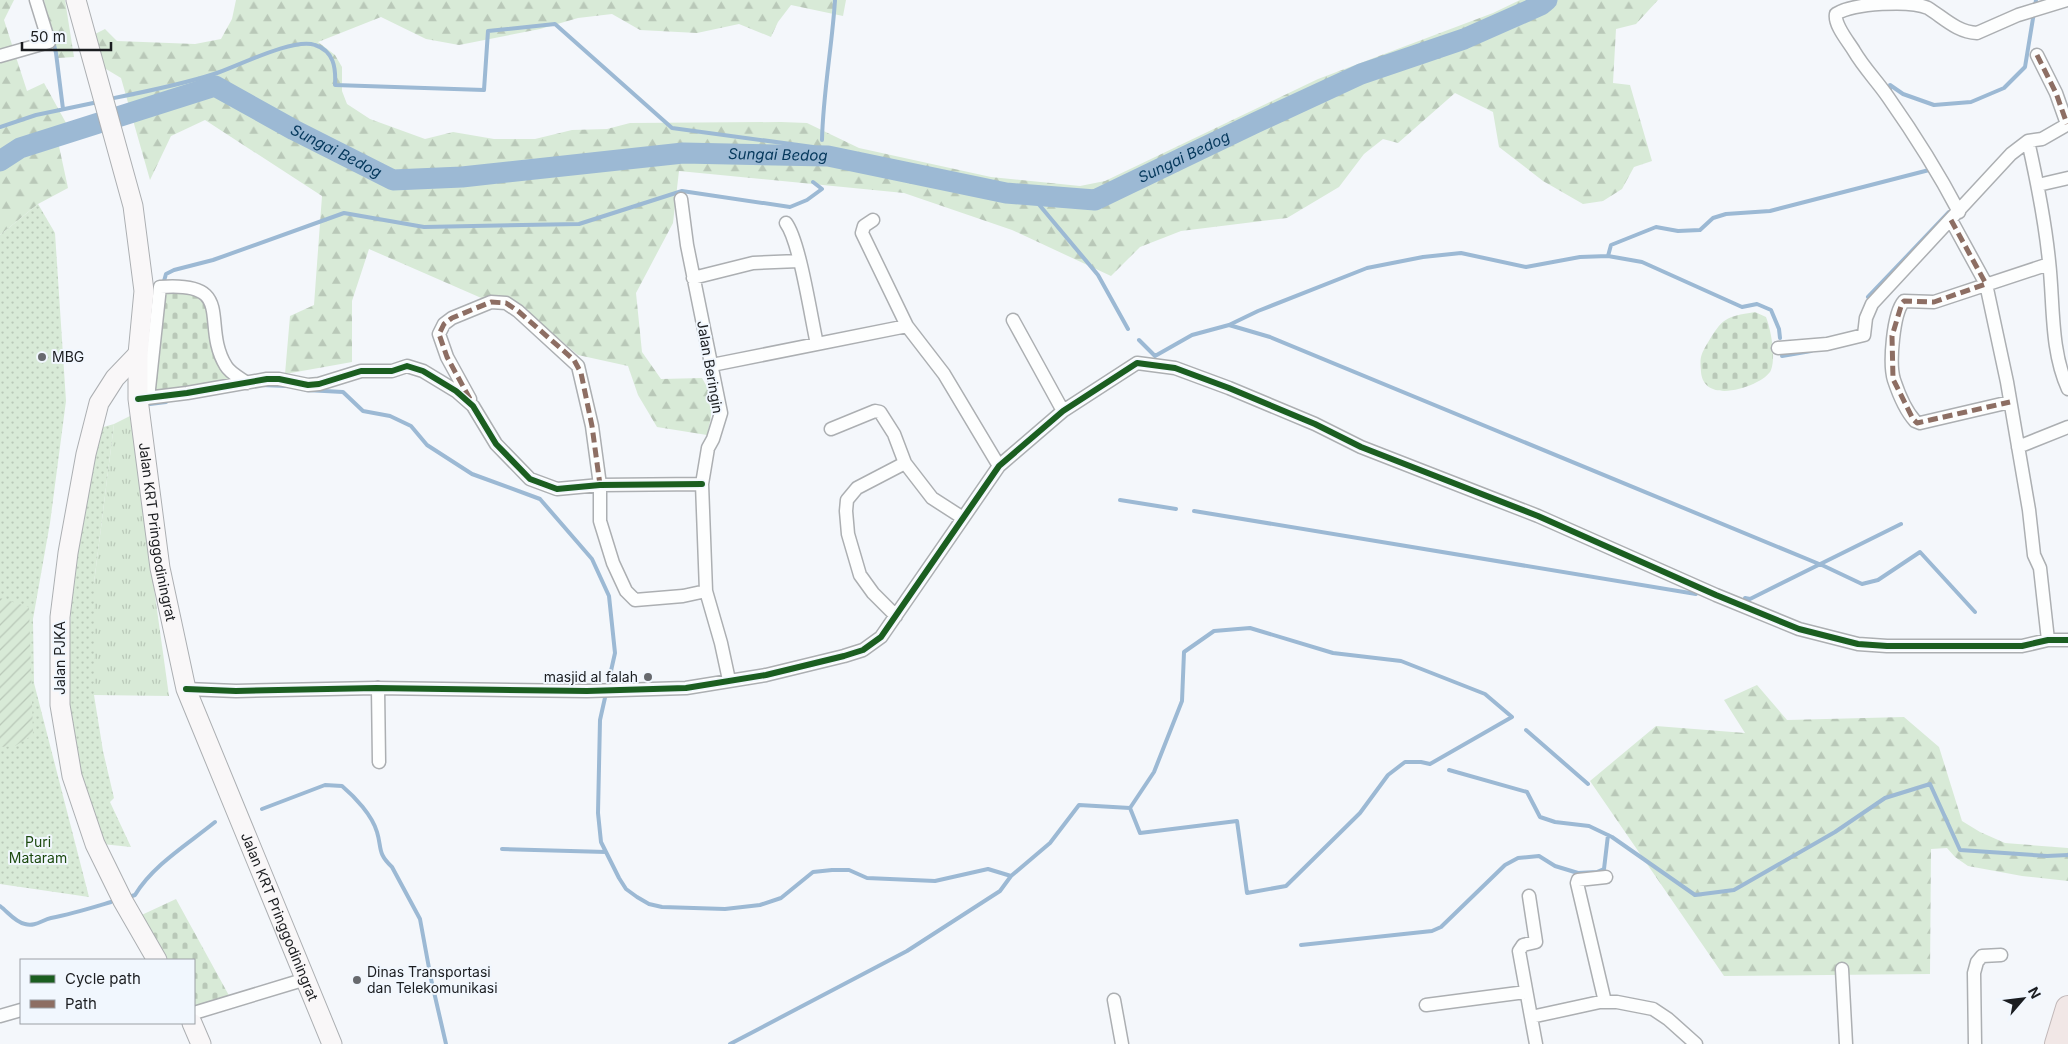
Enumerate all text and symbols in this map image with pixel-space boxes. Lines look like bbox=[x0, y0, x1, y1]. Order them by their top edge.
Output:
scale bar bbox=[22, 20, 111, 52]
text: 50 m bbox=[30, 27, 66, 46]
water label: Sungai Bedog bbox=[288, 120, 385, 182]
water label: Sungai Bedog bbox=[1135, 127, 1233, 187]
water label: Sungai Bedog bbox=[728, 144, 828, 165]
street label: Jalan Beringin bbox=[694, 319, 727, 415]
place label: MBG bbox=[52, 348, 84, 365]
marker: MBG bbox=[36, 351, 48, 363]
street label: Jalan KRT Pringgodiningrat bbox=[136, 441, 180, 623]
street label: Jalan PJKA bbox=[51, 621, 68, 695]
place label: masjid al falah bbox=[544, 668, 638, 685]
marker: masjid al falah bbox=[642, 671, 654, 683]
street label: Jalan KRT Pringgodiningrat bbox=[238, 830, 322, 1004]
park label: Puri Mataram bbox=[9, 833, 67, 866]
legend bbox=[20, 959, 195, 1024]
place label: Dinas Transportasi dan Telekomunikasi bbox=[367, 963, 498, 996]
text: Cycle path bbox=[65, 969, 141, 988]
marker: Dinas Transportasi dan Telekomunikasi bbox=[351, 974, 363, 986]
north arrow bbox=[1998, 974, 2048, 1024]
text: N bbox=[2025, 984, 2045, 1001]
text: Path bbox=[65, 994, 97, 1013]

